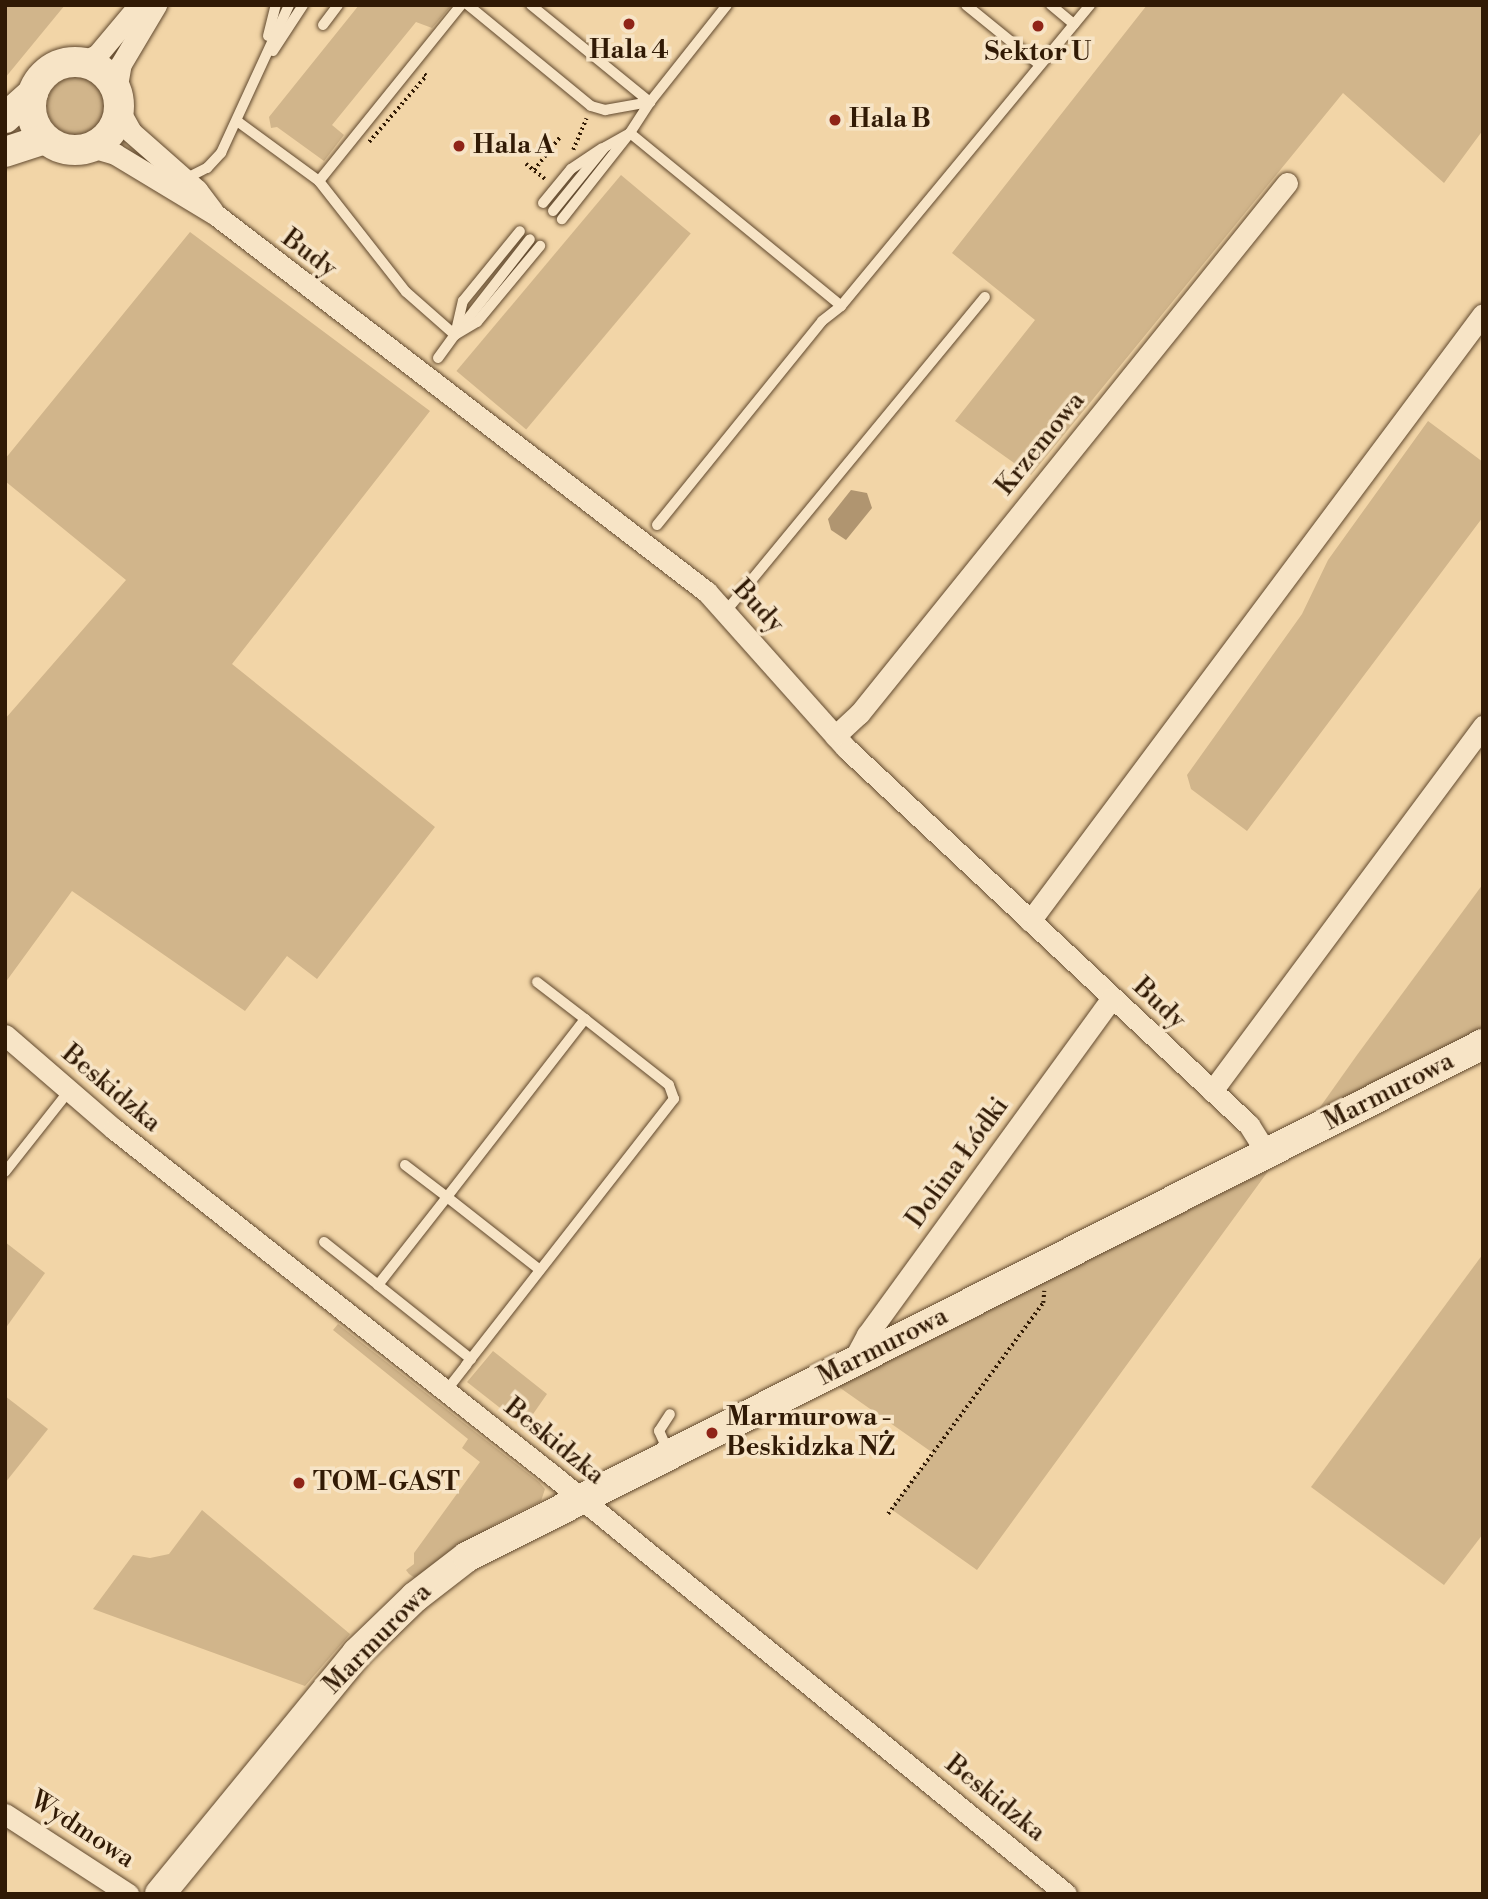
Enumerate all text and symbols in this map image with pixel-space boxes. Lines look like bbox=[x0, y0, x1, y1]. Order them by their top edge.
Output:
marker: Hala 4 bbox=[621, 16, 637, 32]
marker: Sektor U bbox=[1030, 18, 1046, 34]
place label: Hala 4 bbox=[589, 35, 669, 67]
place label: Sektor U bbox=[985, 37, 1091, 69]
place label: Hala B bbox=[849, 104, 931, 136]
marker: Hala B bbox=[827, 112, 843, 128]
place label: Hala A bbox=[473, 130, 554, 162]
marker: Hala A bbox=[451, 138, 467, 154]
street label: Budy bbox=[275, 223, 343, 285]
street label: Krzemowa bbox=[990, 386, 1092, 502]
street label: Budy bbox=[726, 574, 790, 640]
street label: Budy bbox=[1126, 972, 1192, 1036]
street label: Beskidzka bbox=[55, 1039, 167, 1139]
street label: Marmurowa bbox=[1319, 1046, 1459, 1138]
street label: Dolina Łódki bbox=[900, 1092, 1016, 1234]
street label: Marmurowa bbox=[813, 1301, 953, 1393]
street label: Beskidzka bbox=[498, 1392, 610, 1492]
place label: Marmurowa - Beskidzka NŻ bbox=[726, 1402, 895, 1464]
marker: Marmurowa - Beskidzka NŻ bbox=[704, 1425, 720, 1441]
place label: TOM-GAST bbox=[313, 1467, 460, 1499]
marker: TOM-GAST bbox=[291, 1475, 307, 1491]
street label: Marmurowa bbox=[318, 1577, 438, 1701]
street label: Beskidzka bbox=[939, 1749, 1051, 1849]
street label: Wydmowa bbox=[24, 1785, 140, 1875]

